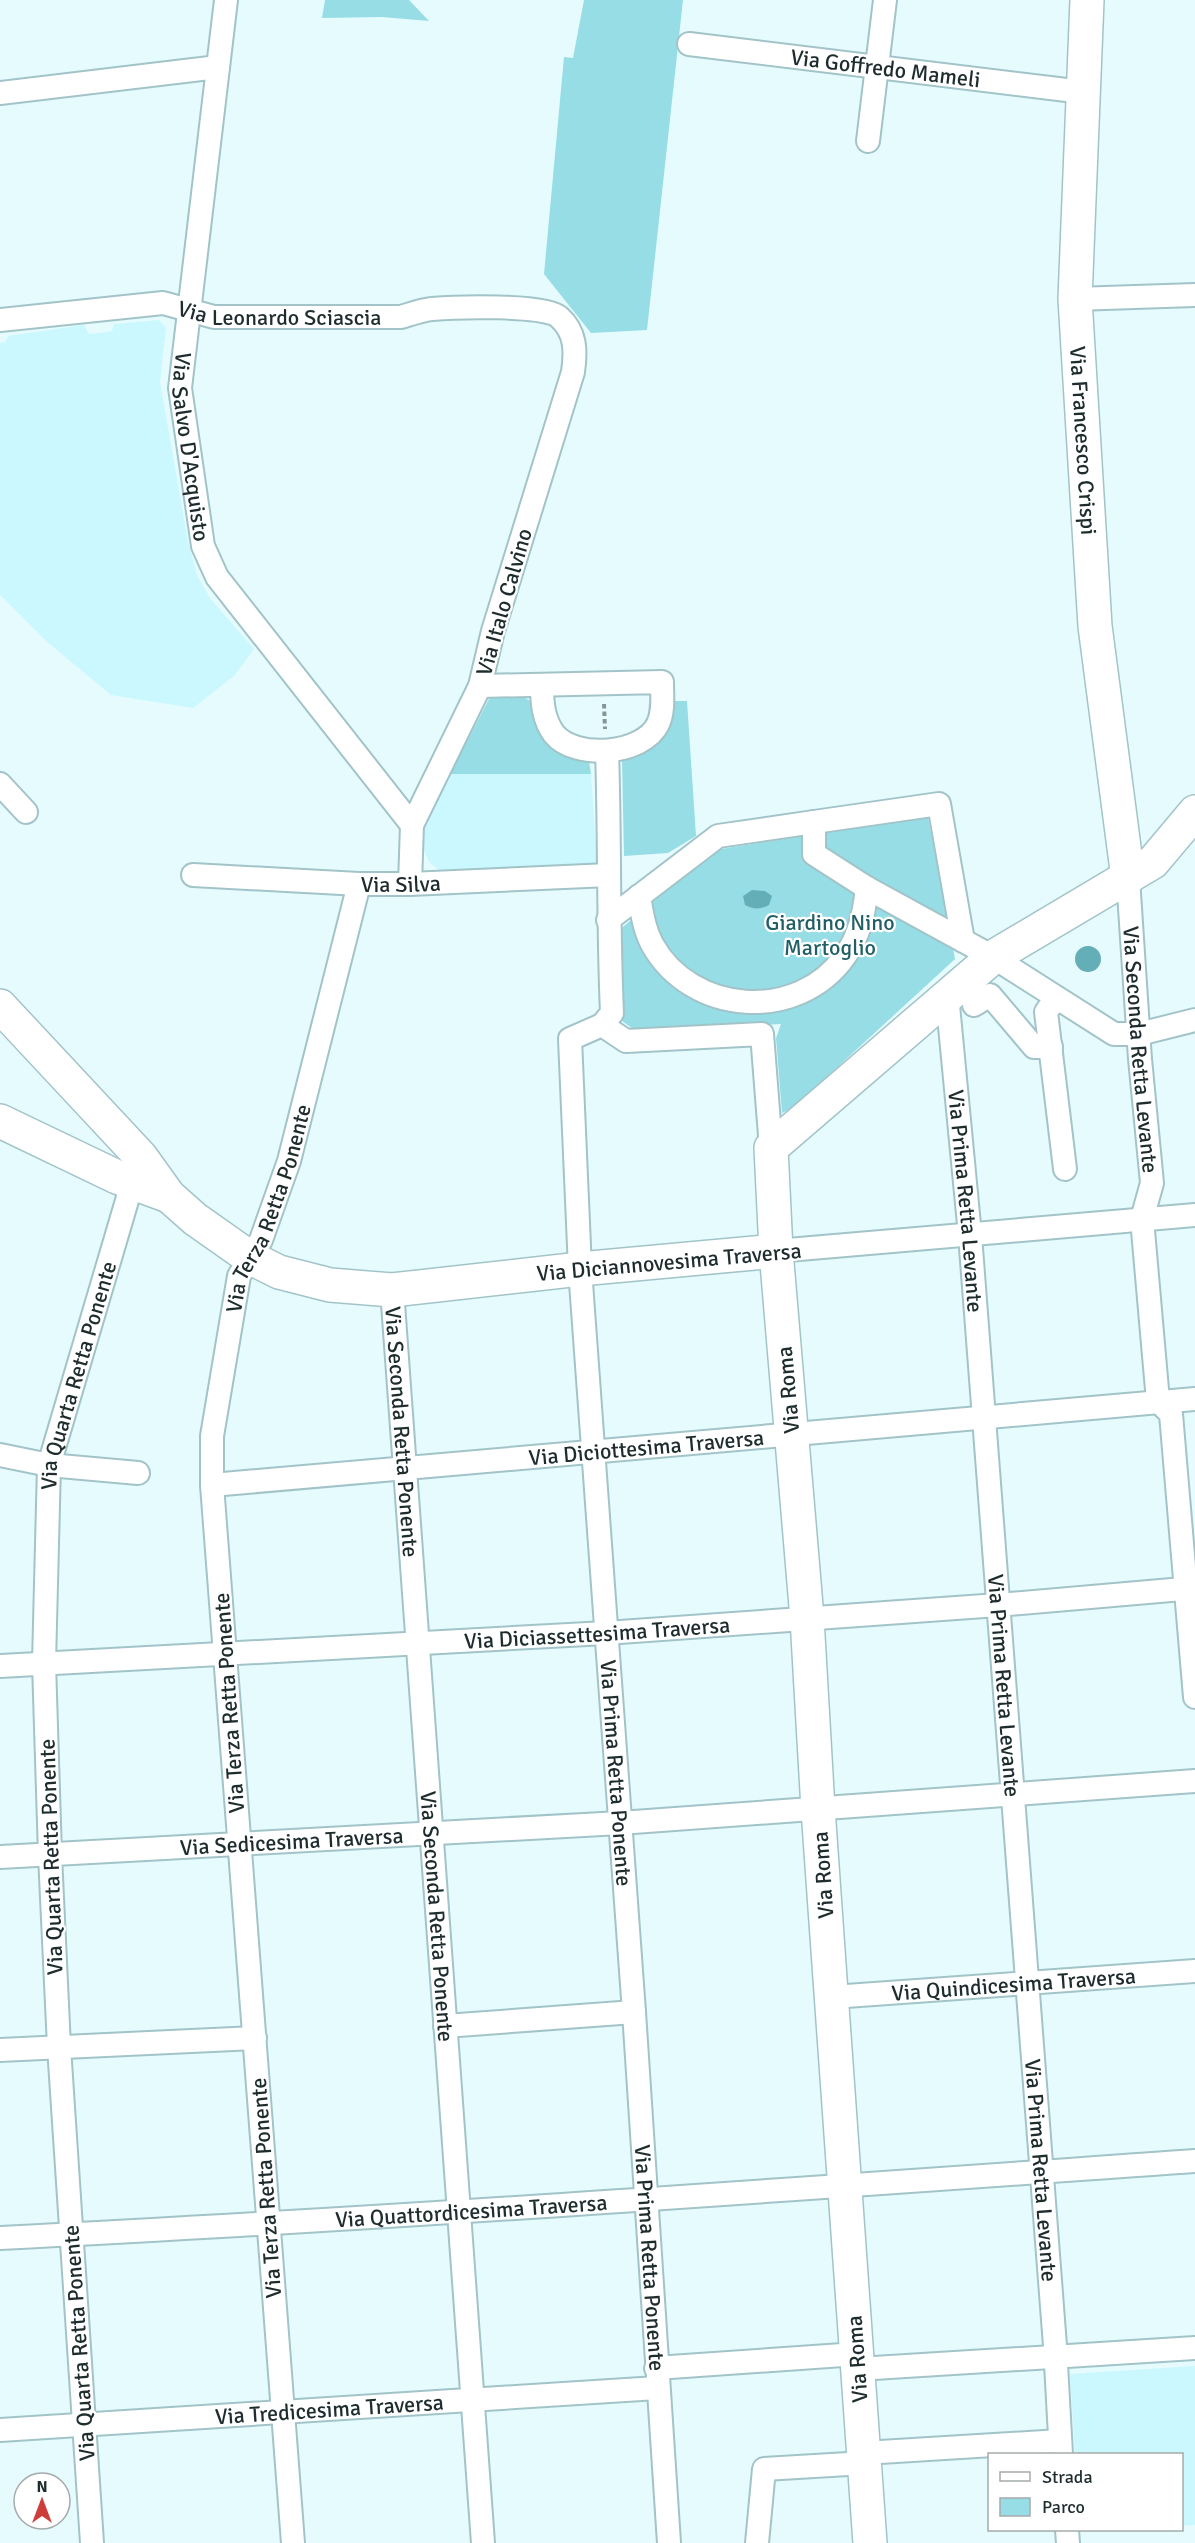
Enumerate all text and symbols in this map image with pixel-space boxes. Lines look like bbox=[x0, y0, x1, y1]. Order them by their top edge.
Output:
street label: Via Goffredo Mameli bbox=[789, 43, 982, 93]
street label: Via Leonardo Sciascia bbox=[175, 294, 381, 331]
street label: Via Francesco Crispi bbox=[1064, 345, 1103, 536]
street label: Via Salvo D'Acquisto bbox=[166, 351, 216, 543]
street label: Via Italo Calvino bbox=[470, 525, 538, 679]
street label: Via Silva bbox=[361, 869, 441, 898]
park label: Giardino Nino Martoglio bbox=[765, 909, 895, 961]
street label: Via Seconda Retta Levante bbox=[1118, 925, 1164, 1174]
street label: Via Prima Retta Levante bbox=[943, 1089, 989, 1313]
street label: Via Terza Retta Ponente bbox=[220, 1101, 316, 1315]
street label: Via Diciannovesima Traversa bbox=[535, 1237, 803, 1287]
street label: Via Quarta Retta Ponente bbox=[35, 1258, 122, 1490]
street label: Via Seconda Retta Ponente bbox=[380, 1305, 425, 1558]
street label: Via Roma bbox=[771, 1345, 805, 1435]
street label: Via Diciottesima Traversa bbox=[528, 1423, 765, 1471]
street label: Via Prima Retta Levante bbox=[982, 1573, 1026, 1798]
street label: Via Terza Retta Ponente bbox=[208, 1592, 250, 1814]
street label: Via Diciassettesima Traversa bbox=[463, 1611, 731, 1654]
street label: Via Prima Retta Ponente bbox=[595, 1659, 638, 1887]
street label: Via Quarta Retta Ponente bbox=[33, 1738, 69, 1976]
street label: Via Seconda Retta Ponente bbox=[415, 1790, 460, 2043]
street label: Via Sedicesima Traversa bbox=[179, 1821, 404, 1861]
street label: Via Roma bbox=[806, 1830, 840, 1920]
street label: Via Quindicesima Traversa bbox=[890, 1962, 1137, 2006]
street label: Via Prima Retta Levante bbox=[1020, 2058, 1064, 2283]
street label: Via Terza Retta Ponente bbox=[245, 2077, 287, 2299]
street label: Via Prima Retta Ponente bbox=[629, 2144, 671, 2372]
street label: Via Quattordicesima Traversa bbox=[334, 2188, 608, 2233]
street label: Via Quarta Retta Ponente bbox=[57, 2224, 101, 2462]
street label: Via Roma bbox=[840, 2314, 874, 2404]
street label: Via Tredicesima Traversa bbox=[214, 2388, 445, 2430]
legend bbox=[988, 2453, 1183, 2531]
text: Strada bbox=[1042, 2466, 1093, 2488]
north arrow bbox=[12, 2471, 72, 2531]
text: N bbox=[36, 2477, 48, 2497]
text: Parco bbox=[1042, 2496, 1085, 2518]

